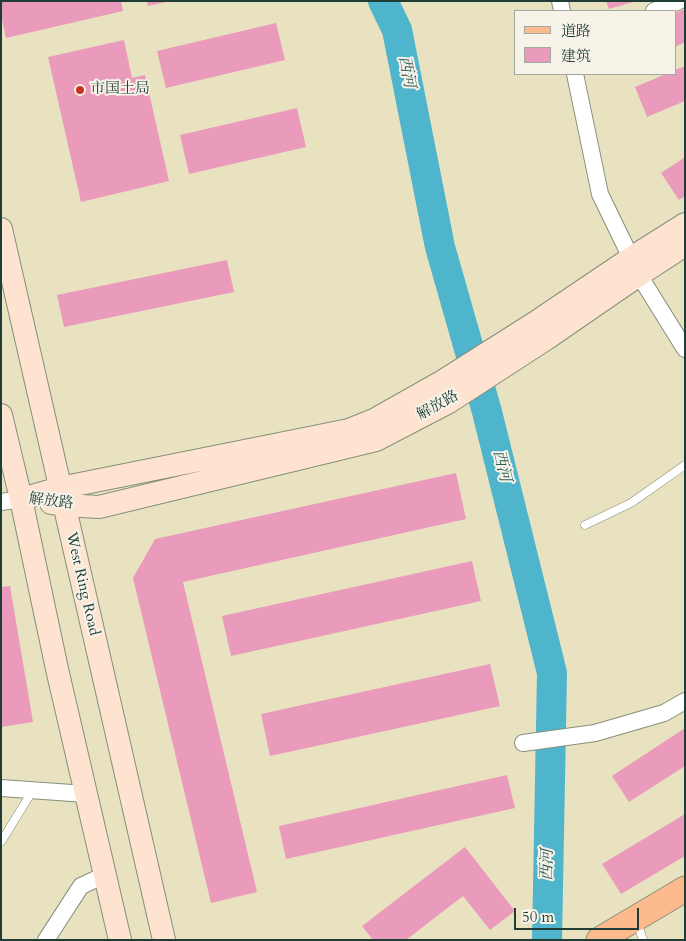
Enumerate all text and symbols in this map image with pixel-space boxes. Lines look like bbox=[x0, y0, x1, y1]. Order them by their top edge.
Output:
legend bbox=[514, 10, 676, 75]
text: 道路 bbox=[561, 21, 591, 41]
text: 建筑 bbox=[561, 46, 591, 66]
water label: 西河 bbox=[394, 54, 418, 90]
place label: 市国土局 bbox=[90, 81, 150, 99]
marker: 市国土局 bbox=[74, 84, 86, 96]
street label: 解放路 bbox=[414, 387, 462, 425]
water label: 西河 bbox=[488, 448, 514, 484]
street label: 解放路 bbox=[28, 490, 74, 514]
street label: West Ring Road bbox=[61, 530, 103, 638]
water label: 西河 bbox=[538, 849, 558, 881]
scale bar bbox=[516, 898, 641, 930]
text: 50 m bbox=[522, 907, 554, 927]

